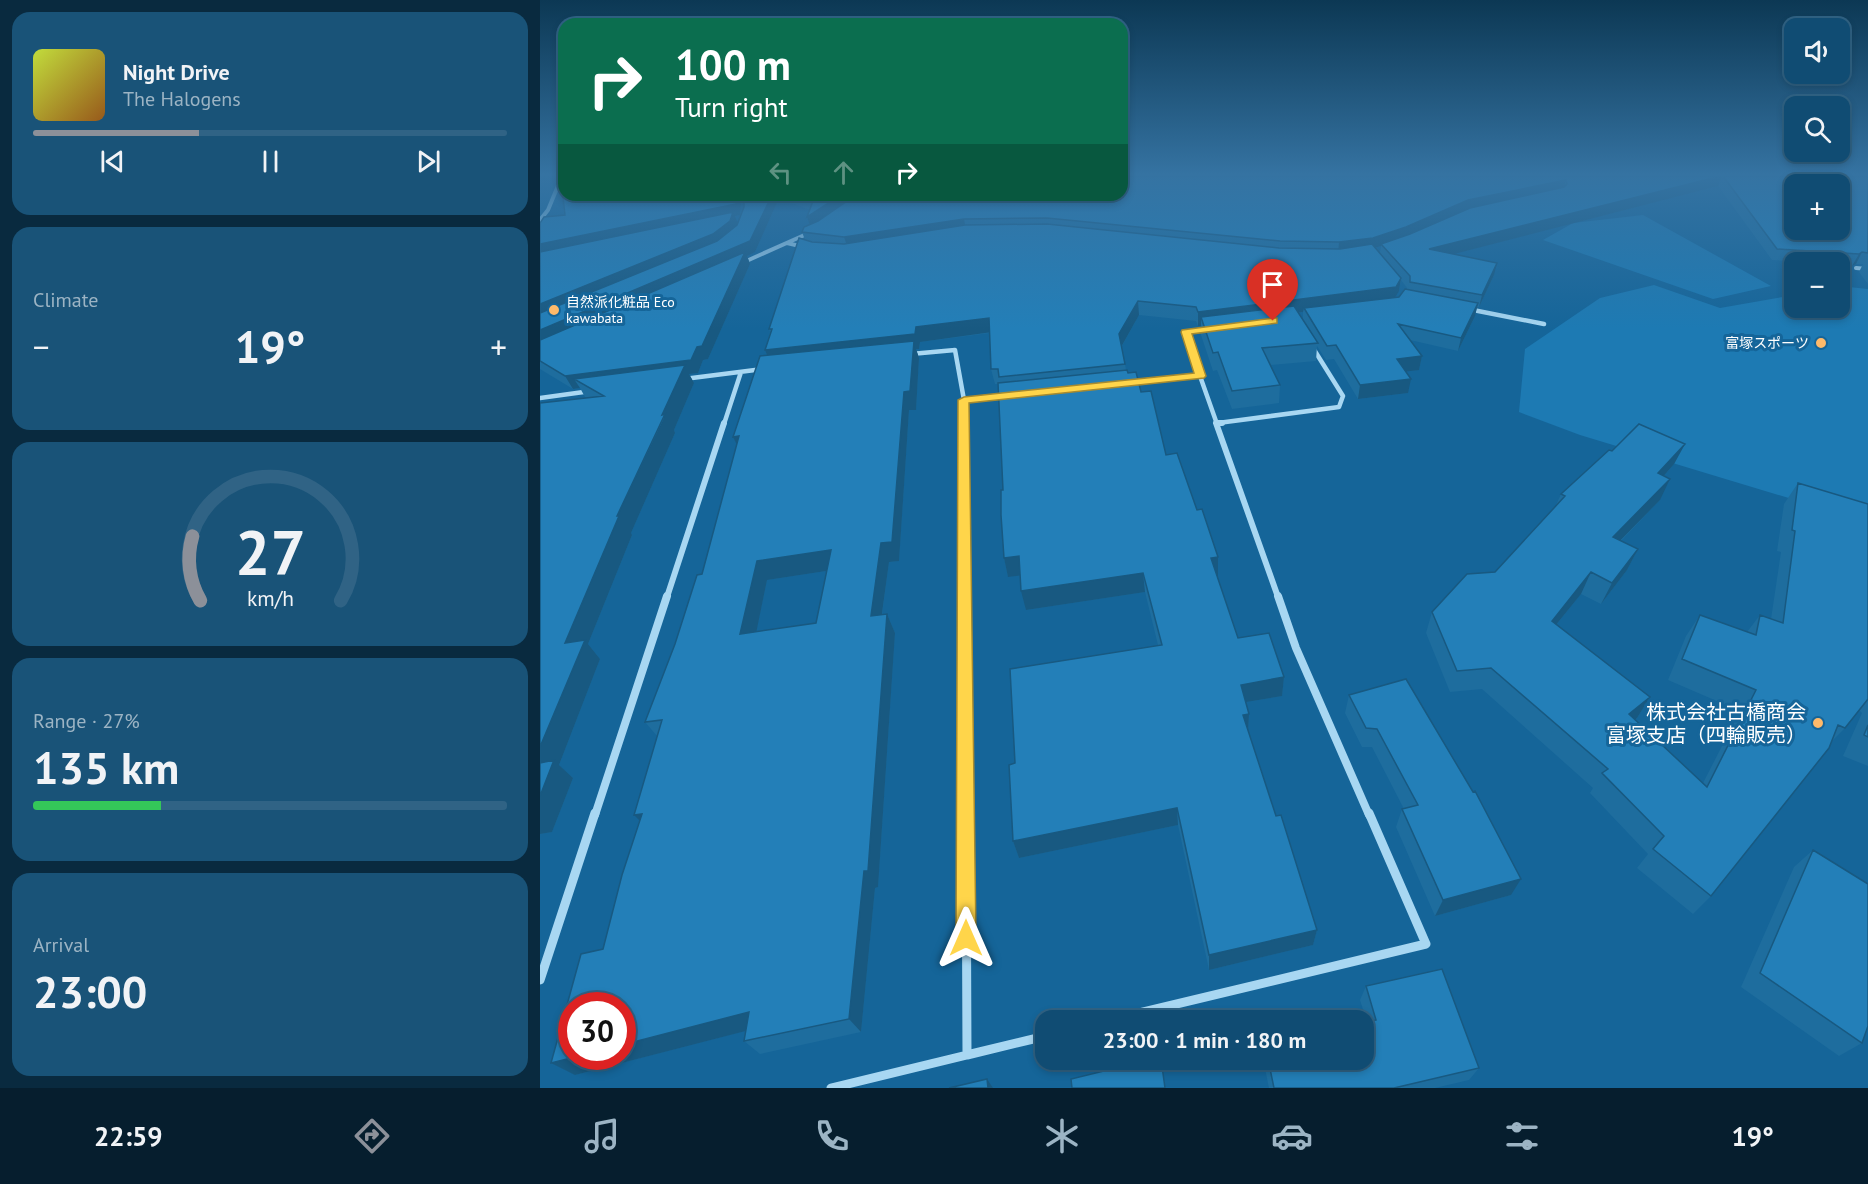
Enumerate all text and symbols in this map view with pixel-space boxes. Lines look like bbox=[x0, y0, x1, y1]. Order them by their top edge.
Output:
map controls bbox=[1784, 18, 1850, 318]
button: sound bbox=[1784, 18, 1850, 84]
text: 100 m bbox=[675, 37, 791, 92]
icon: right bbox=[576, 42, 654, 120]
text: Night Drive bbox=[123, 58, 230, 86]
text: The Halogens bbox=[123, 86, 241, 112]
text: Turn right bbox=[675, 90, 788, 124]
button: search bbox=[1784, 96, 1850, 162]
icon: previous bbox=[96, 145, 129, 178]
icon: pause bbox=[254, 145, 287, 178]
icon: next bbox=[412, 145, 445, 178]
icon: left bbox=[764, 156, 797, 189]
icon: ahead bbox=[827, 156, 860, 189]
icon: right bbox=[890, 156, 923, 189]
button: + bbox=[1784, 174, 1850, 240]
button: − bbox=[1784, 252, 1850, 318]
pin bbox=[1247, 259, 1298, 321]
icon: arrive bbox=[1256, 268, 1289, 301]
text: Climate bbox=[33, 287, 99, 313]
place label: 自然派化粧品 Eco kawabata bbox=[566, 293, 675, 327]
marker: 自然派化粧品 Eco kawabata bbox=[547, 303, 561, 317]
text: 19° bbox=[235, 317, 305, 375]
text: − bbox=[33, 325, 50, 368]
text: + bbox=[490, 325, 507, 368]
place label: 富塚スポーツ bbox=[1725, 334, 1809, 352]
marker: 富塚スポーツ bbox=[1814, 336, 1828, 350]
text: 27 bbox=[235, 511, 305, 592]
text: km/h bbox=[246, 584, 293, 612]
place label: 株式会社古橋商会 富塚支店（四輪販売） bbox=[1606, 699, 1806, 748]
text: Range · 27% bbox=[33, 708, 140, 734]
marker: 株式会社古橋商会 富塚支店（四輪販売） bbox=[1811, 716, 1825, 730]
text: 135 km bbox=[33, 738, 179, 796]
position arrow bbox=[934, 906, 998, 970]
text: Arrival bbox=[33, 932, 89, 958]
text: 23:00 bbox=[33, 962, 147, 1020]
speed limit sign: 30 bbox=[558, 992, 636, 1070]
text: 23:00 · 1 min · 180 m bbox=[1103, 1026, 1306, 1054]
icon: directions bbox=[351, 1115, 393, 1157]
icon: music bbox=[581, 1115, 623, 1157]
icon: phone bbox=[811, 1115, 853, 1157]
icon: climate bbox=[1041, 1115, 1083, 1157]
icon: car bbox=[1271, 1115, 1313, 1157]
icon: filters bbox=[1501, 1115, 1543, 1157]
text: 22:59 bbox=[94, 1119, 163, 1153]
text: 19° bbox=[1731, 1119, 1774, 1153]

